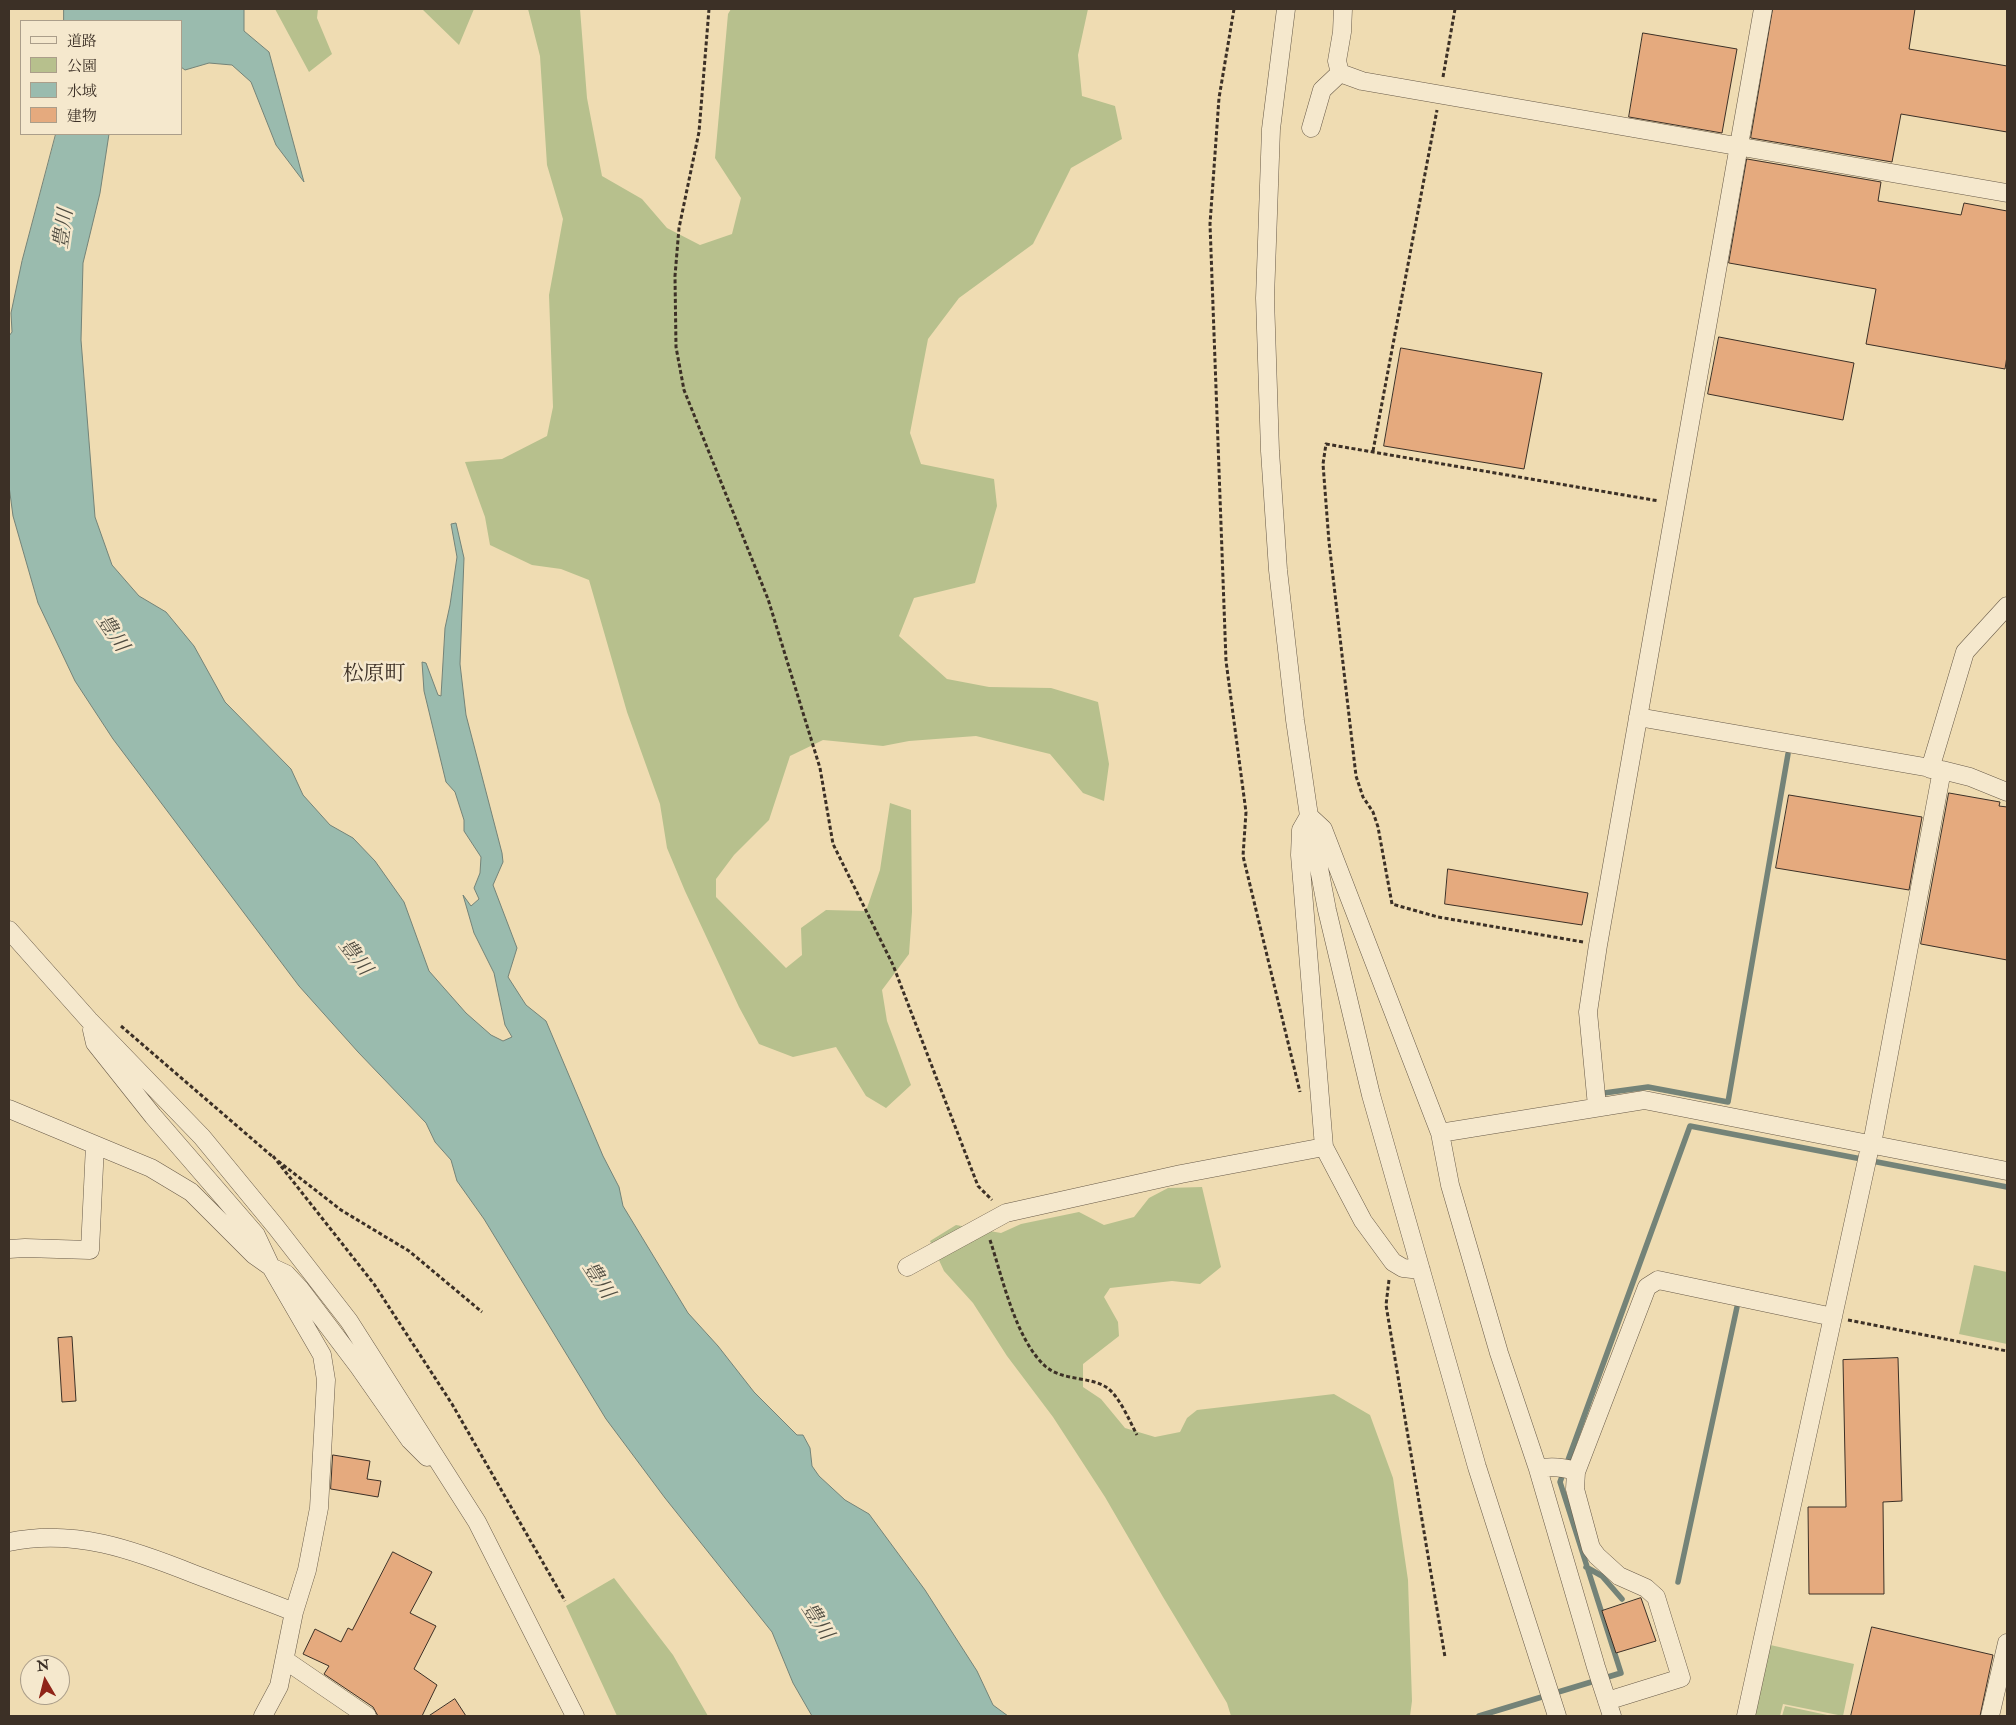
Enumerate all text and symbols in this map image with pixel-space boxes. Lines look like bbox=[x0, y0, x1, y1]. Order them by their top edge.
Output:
legend bbox=[20, 20, 182, 135]
text: 道路 bbox=[67, 32, 97, 51]
text: 公園 bbox=[67, 57, 97, 76]
text: 水域 bbox=[67, 82, 97, 101]
text: 建物 bbox=[67, 107, 97, 126]
water label: 豊川 bbox=[50, 208, 80, 250]
water label: 豊川 bbox=[90, 611, 132, 657]
district label: 松原町 bbox=[343, 662, 405, 688]
water label: 豊川 bbox=[332, 935, 376, 981]
water label: 豊川 bbox=[576, 1258, 618, 1304]
water label: 豊川 bbox=[795, 1599, 837, 1645]
north arrow bbox=[20, 1655, 70, 1705]
text: N bbox=[36, 1656, 50, 1675]

